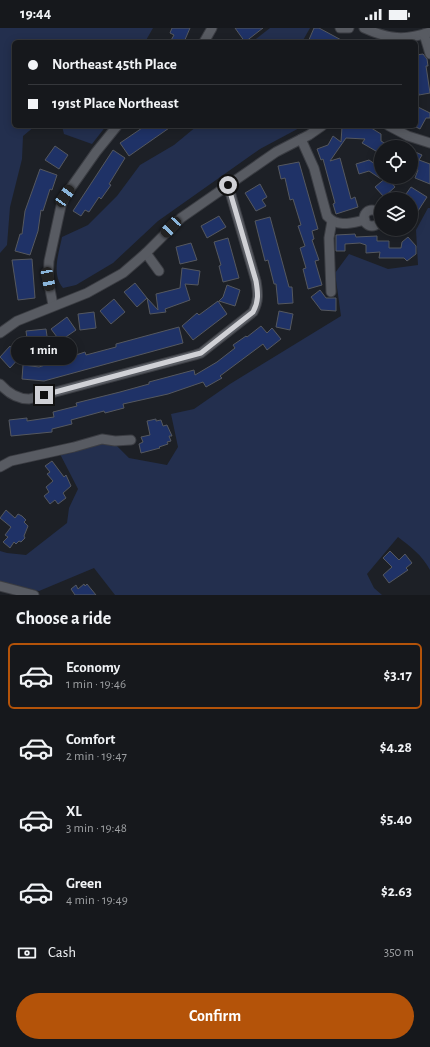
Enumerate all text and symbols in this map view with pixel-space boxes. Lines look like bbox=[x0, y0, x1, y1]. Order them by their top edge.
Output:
text: 19:44 bbox=[20, 6, 51, 21]
text: Northeast 45th Place bbox=[52, 57, 177, 72]
text: 191st Place Northeast bbox=[52, 96, 179, 111]
map controls bbox=[374, 140, 418, 236]
button: locate bbox=[374, 140, 418, 184]
route start bbox=[219, 176, 237, 194]
car bbox=[53, 183, 77, 209]
button: layers bbox=[374, 192, 418, 236]
car bbox=[158, 214, 184, 240]
car bbox=[40, 266, 56, 292]
callout: 1 min bbox=[11, 337, 77, 365]
text: 1 min bbox=[30, 344, 58, 357]
route end bbox=[35, 386, 53, 404]
text: Choose a ride bbox=[16, 610, 111, 628]
icon: car bbox=[18, 658, 54, 694]
text: Economy bbox=[66, 660, 120, 675]
text: $3.17 bbox=[383, 668, 412, 683]
text: 1 min · 19:46 bbox=[66, 678, 126, 691]
icon: car bbox=[18, 730, 54, 766]
text: Comfort bbox=[66, 732, 115, 747]
text: $4.28 bbox=[380, 740, 412, 755]
text: 2 min · 19:47 bbox=[66, 750, 127, 763]
icon: car bbox=[18, 802, 54, 838]
text: XL bbox=[66, 804, 82, 819]
text: $5.40 bbox=[380, 812, 412, 827]
text: 3 min · 19:48 bbox=[66, 822, 127, 835]
icon: car bbox=[18, 874, 54, 910]
text: Green bbox=[66, 876, 102, 891]
text: $2.63 bbox=[381, 884, 412, 899]
text: 4 min · 19:49 bbox=[66, 894, 128, 907]
icon: cash bbox=[16, 942, 38, 964]
text: Cash bbox=[48, 945, 76, 960]
text: 350 m bbox=[384, 946, 414, 959]
button: Confirm bbox=[16, 993, 414, 1039]

